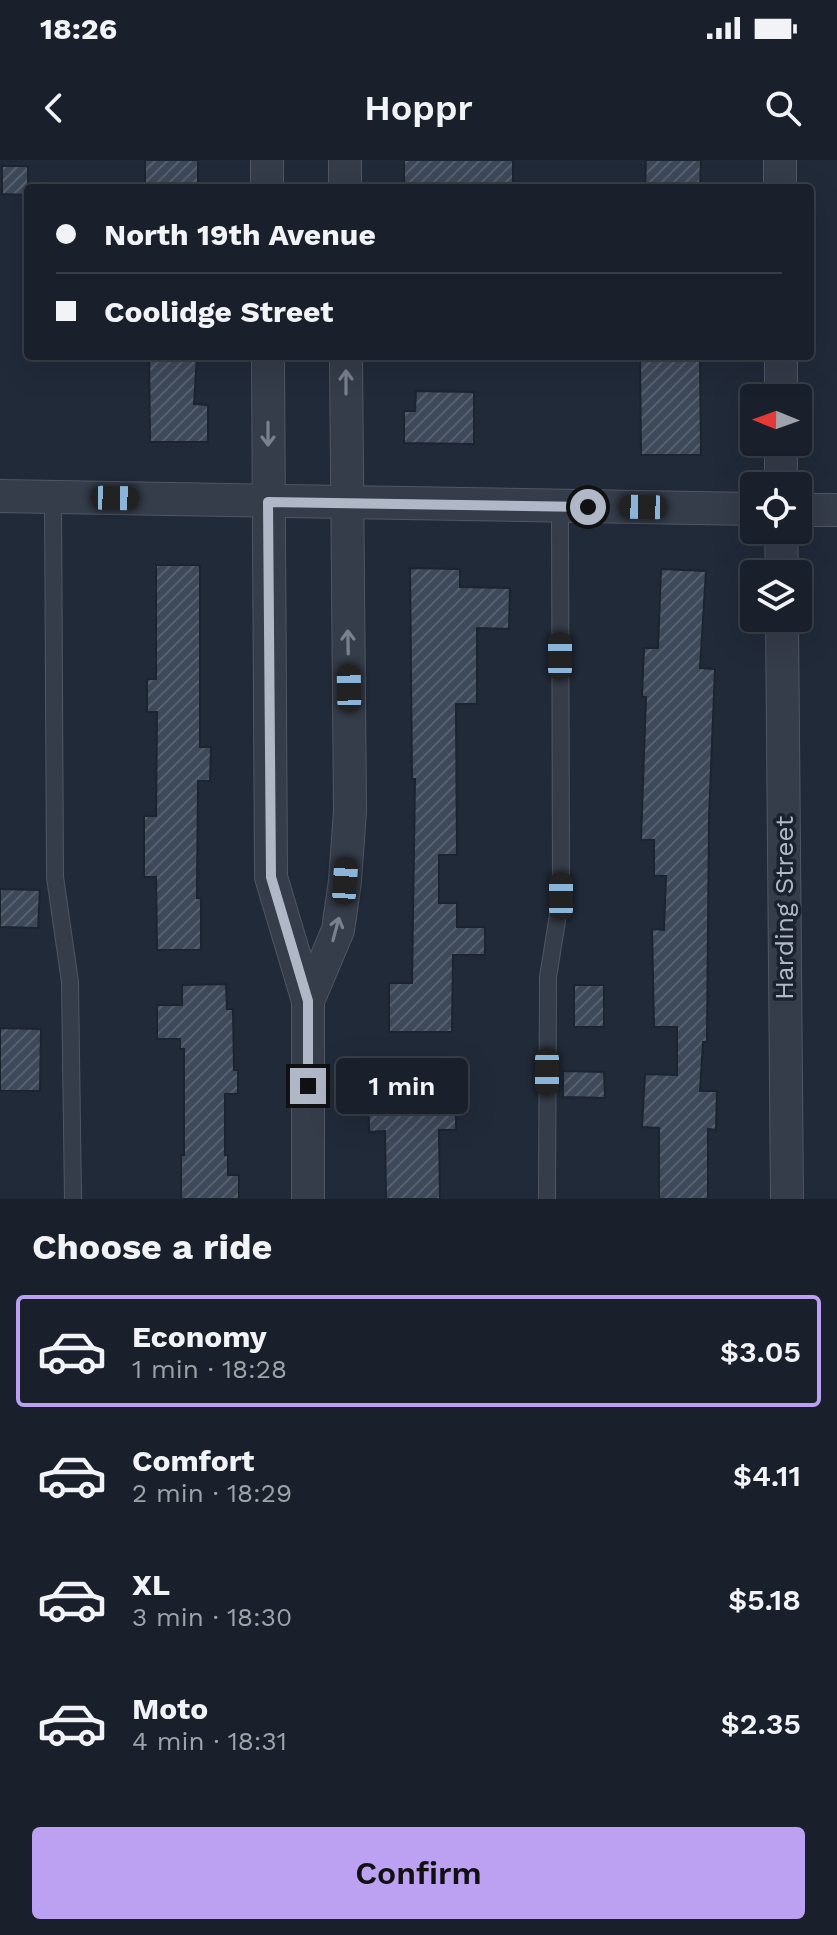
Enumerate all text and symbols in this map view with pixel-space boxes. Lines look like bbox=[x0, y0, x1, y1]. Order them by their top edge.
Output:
text: 18:26 bbox=[40, 11, 117, 46]
icon: back bbox=[32, 86, 76, 130]
icon: search bbox=[761, 86, 805, 130]
text: Hoppr bbox=[364, 87, 473, 129]
text: North 19th Avenue bbox=[104, 217, 376, 252]
text: Coolidge Street bbox=[104, 294, 333, 329]
one-way arrow bbox=[338, 369, 354, 396]
north arrow bbox=[740, 384, 812, 456]
map controls bbox=[740, 384, 812, 632]
one-way arrow bbox=[260, 420, 276, 447]
button: locate bbox=[740, 472, 812, 544]
car bbox=[91, 486, 139, 510]
route start bbox=[570, 489, 606, 525]
car bbox=[619, 495, 667, 519]
button: layers bbox=[740, 560, 812, 632]
one-way arrow bbox=[340, 629, 356, 656]
car bbox=[548, 632, 572, 680]
car bbox=[337, 664, 361, 712]
street label: Harding Street bbox=[769, 816, 799, 1000]
car bbox=[331, 856, 359, 906]
car bbox=[549, 872, 573, 920]
one-way arrow bbox=[330, 917, 345, 942]
car bbox=[535, 1048, 559, 1096]
callout: 1 min bbox=[336, 1058, 468, 1114]
route end bbox=[290, 1068, 326, 1104]
text: 1 min bbox=[369, 1071, 435, 1101]
text: Choose a ride bbox=[32, 1226, 272, 1268]
icon: car bbox=[36, 1315, 108, 1387]
text: Economy bbox=[132, 1319, 267, 1354]
text: $3.05 bbox=[720, 1334, 801, 1369]
text: 1 min · 18:28 bbox=[132, 1354, 287, 1384]
icon: car bbox=[36, 1439, 108, 1511]
text: Comfort bbox=[132, 1443, 254, 1478]
text: $4.11 bbox=[733, 1458, 801, 1493]
text: 2 min · 18:29 bbox=[132, 1478, 292, 1508]
icon: car bbox=[36, 1563, 108, 1635]
text: XL bbox=[132, 1567, 170, 1602]
text: $5.18 bbox=[728, 1582, 801, 1617]
text: 3 min · 18:30 bbox=[132, 1602, 292, 1632]
icon: car bbox=[36, 1687, 108, 1759]
text: Moto bbox=[132, 1691, 208, 1726]
text: $2.35 bbox=[721, 1706, 801, 1741]
text: 4 min · 18:31 bbox=[132, 1726, 287, 1756]
button: Confirm bbox=[32, 1827, 805, 1919]

